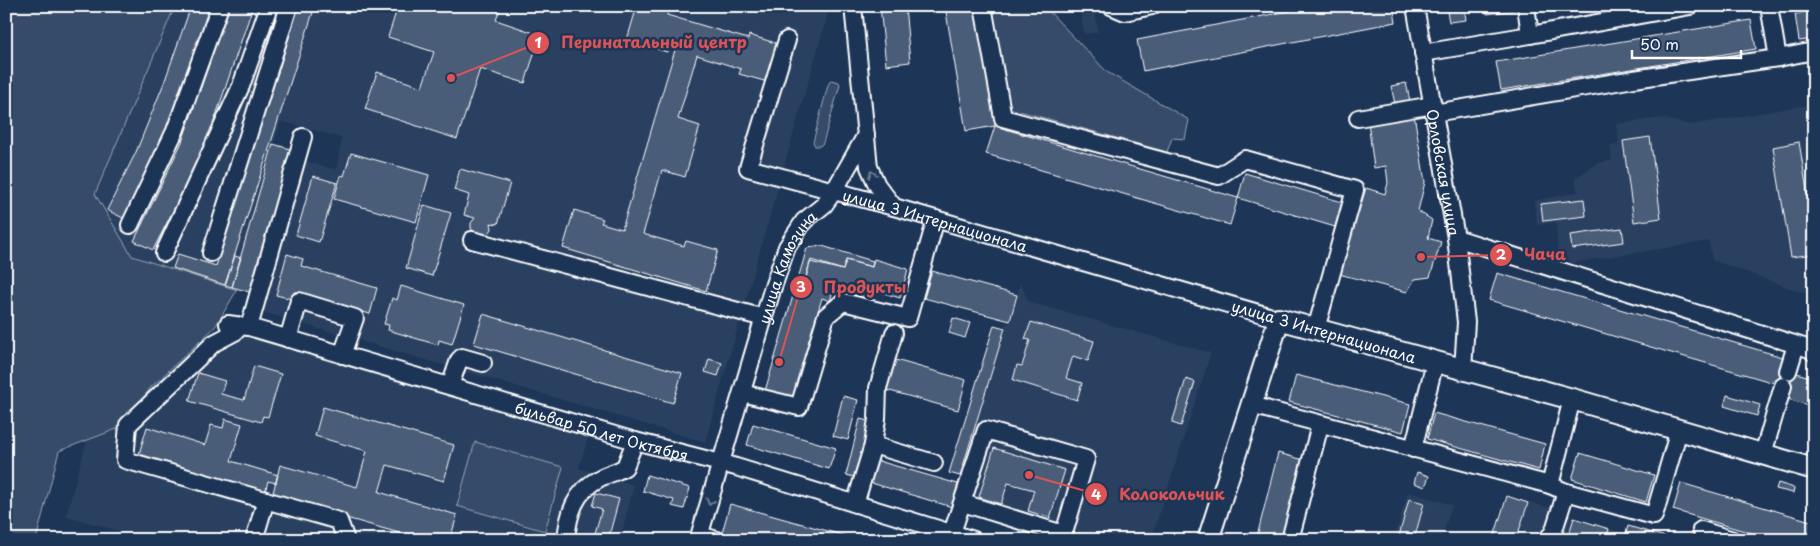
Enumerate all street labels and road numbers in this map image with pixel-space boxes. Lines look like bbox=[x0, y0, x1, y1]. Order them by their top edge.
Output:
street label: Орловская улица bbox=[1422, 107, 1467, 238]
street label: улица 3 Интернационала bbox=[840, 182, 1031, 257]
street label: улица Камозина bbox=[751, 204, 821, 326]
street label: улица 3 Интернационала bbox=[1229, 294, 1419, 369]
street label: бульвар 50 лет Октября bbox=[512, 395, 691, 466]

